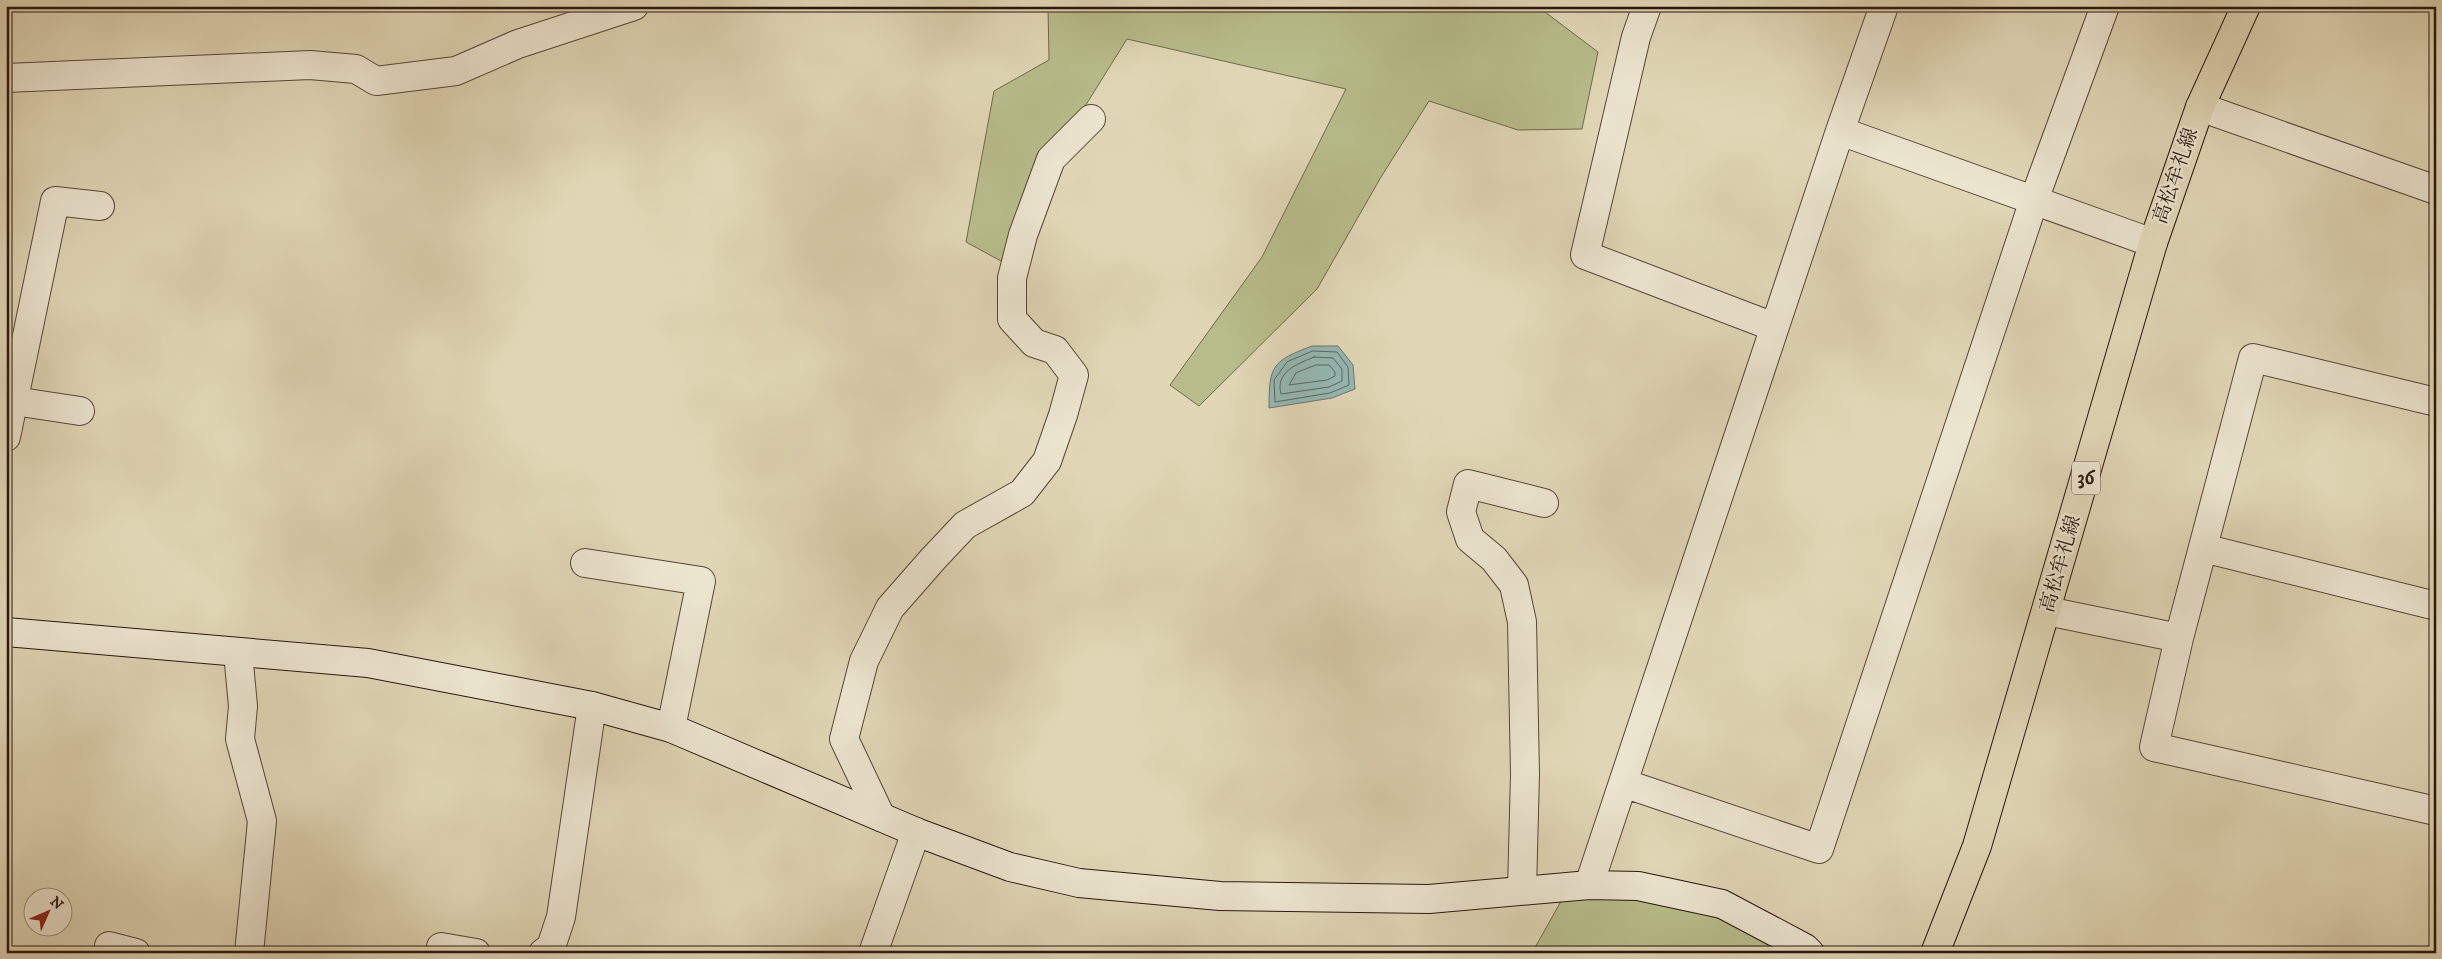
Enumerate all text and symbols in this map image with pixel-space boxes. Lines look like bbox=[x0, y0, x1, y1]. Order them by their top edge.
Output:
street label: 高松牟礼線 bbox=[2148, 125, 2204, 227]
road number: 36 bbox=[2072, 462, 2100, 494]
street label: 高松牟礼線 bbox=[2035, 512, 2087, 616]
north arrow bbox=[22, 886, 72, 936]
text: N bbox=[46, 893, 67, 914]

